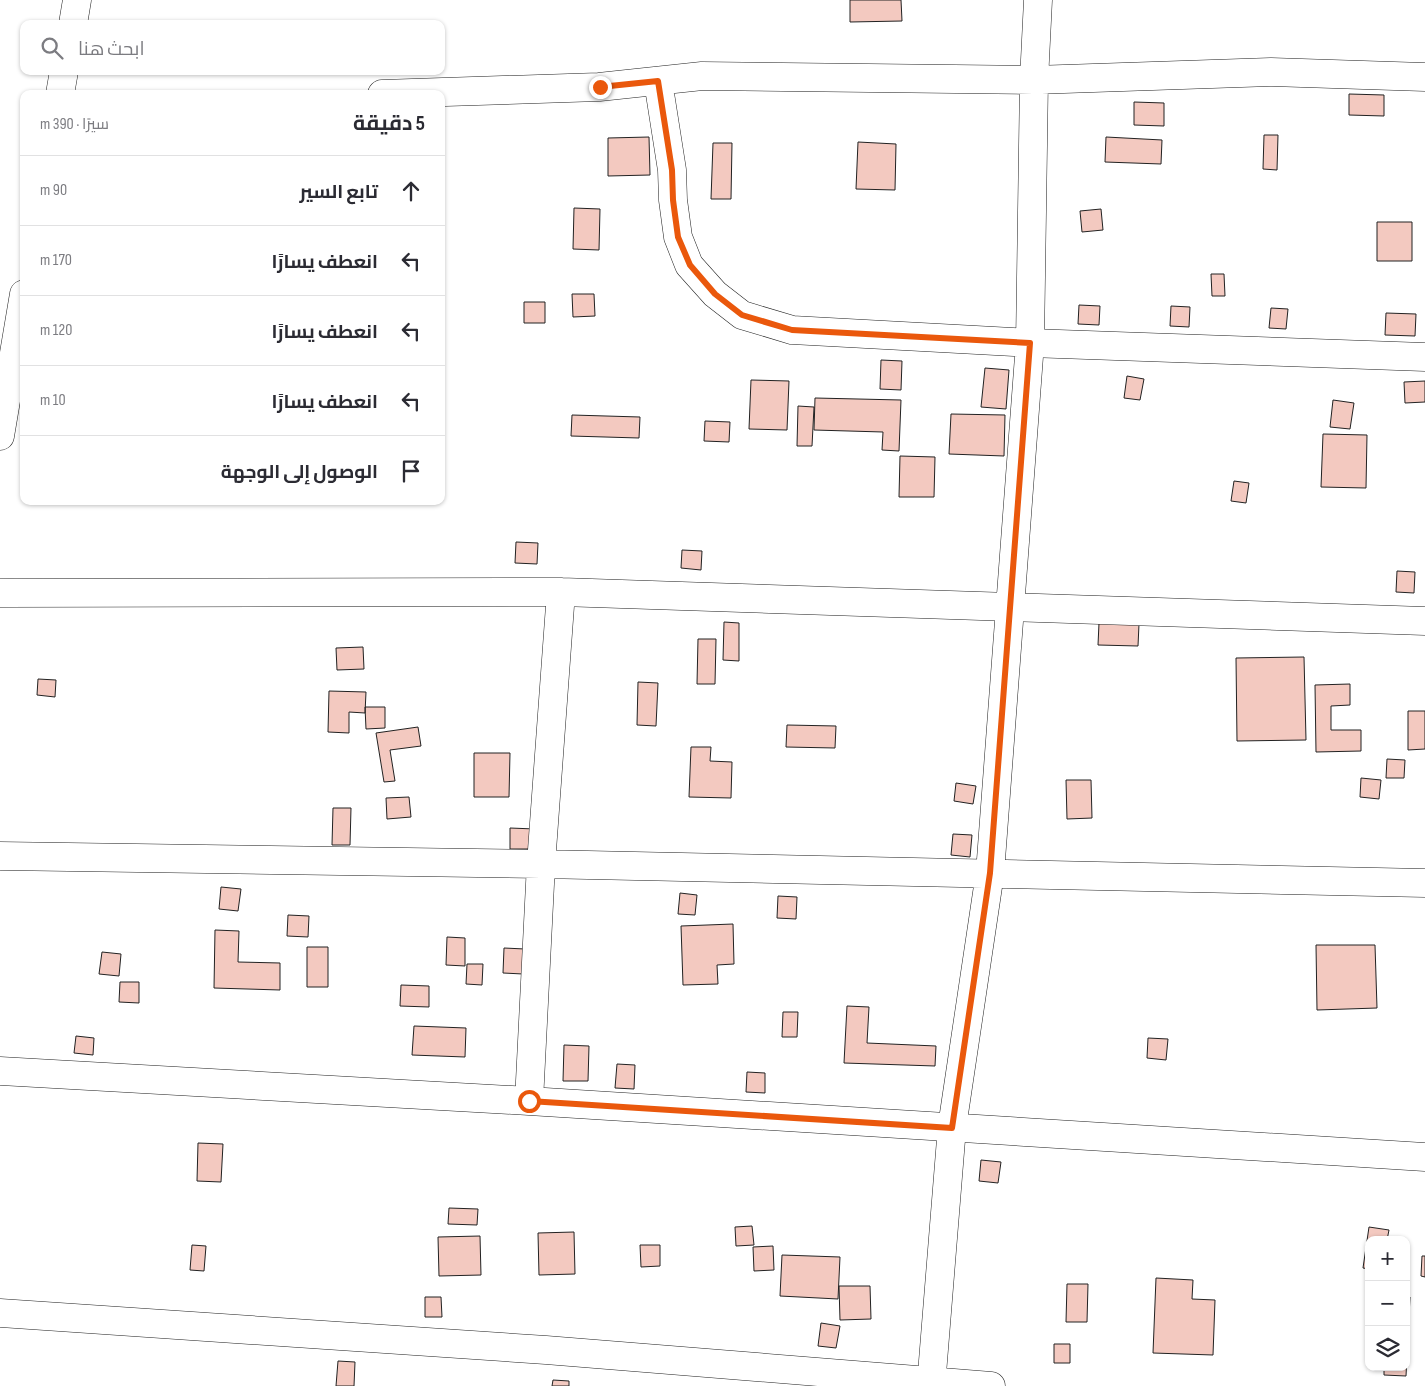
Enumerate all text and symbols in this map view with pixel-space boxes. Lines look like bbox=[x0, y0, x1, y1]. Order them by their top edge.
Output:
search box bbox=[20, 20, 445, 75]
icon: search bbox=[38, 34, 66, 62]
text: ابحث هنا bbox=[78, 38, 145, 61]
route end bbox=[589, 76, 612, 99]
text: 5 دقيقة bbox=[353, 111, 425, 136]
text: سيرًا · 390 m bbox=[40, 115, 109, 134]
icon: ahead bbox=[397, 177, 425, 205]
text: 90 m bbox=[40, 181, 67, 200]
text: تابع السير bbox=[299, 181, 378, 204]
icon: left bbox=[397, 247, 425, 275]
text: 170 m bbox=[40, 251, 72, 270]
text: انعطف يسارًا bbox=[271, 251, 378, 274]
icon: left bbox=[397, 317, 425, 345]
text: 120 m bbox=[40, 321, 72, 340]
text: انعطف يسارًا bbox=[271, 321, 378, 344]
icon: left bbox=[397, 387, 425, 415]
text: 10 m bbox=[40, 391, 66, 410]
text: انعطف يسارًا bbox=[271, 391, 378, 414]
icon: arrive bbox=[397, 457, 425, 485]
text: الوصول إلى الوجهة bbox=[221, 461, 378, 484]
route start bbox=[518, 1090, 541, 1113]
map controls bbox=[1365, 1236, 1410, 1371]
button: + bbox=[1365, 1236, 1410, 1281]
button: − bbox=[1365, 1281, 1410, 1326]
button: layers bbox=[1365, 1326, 1410, 1371]

